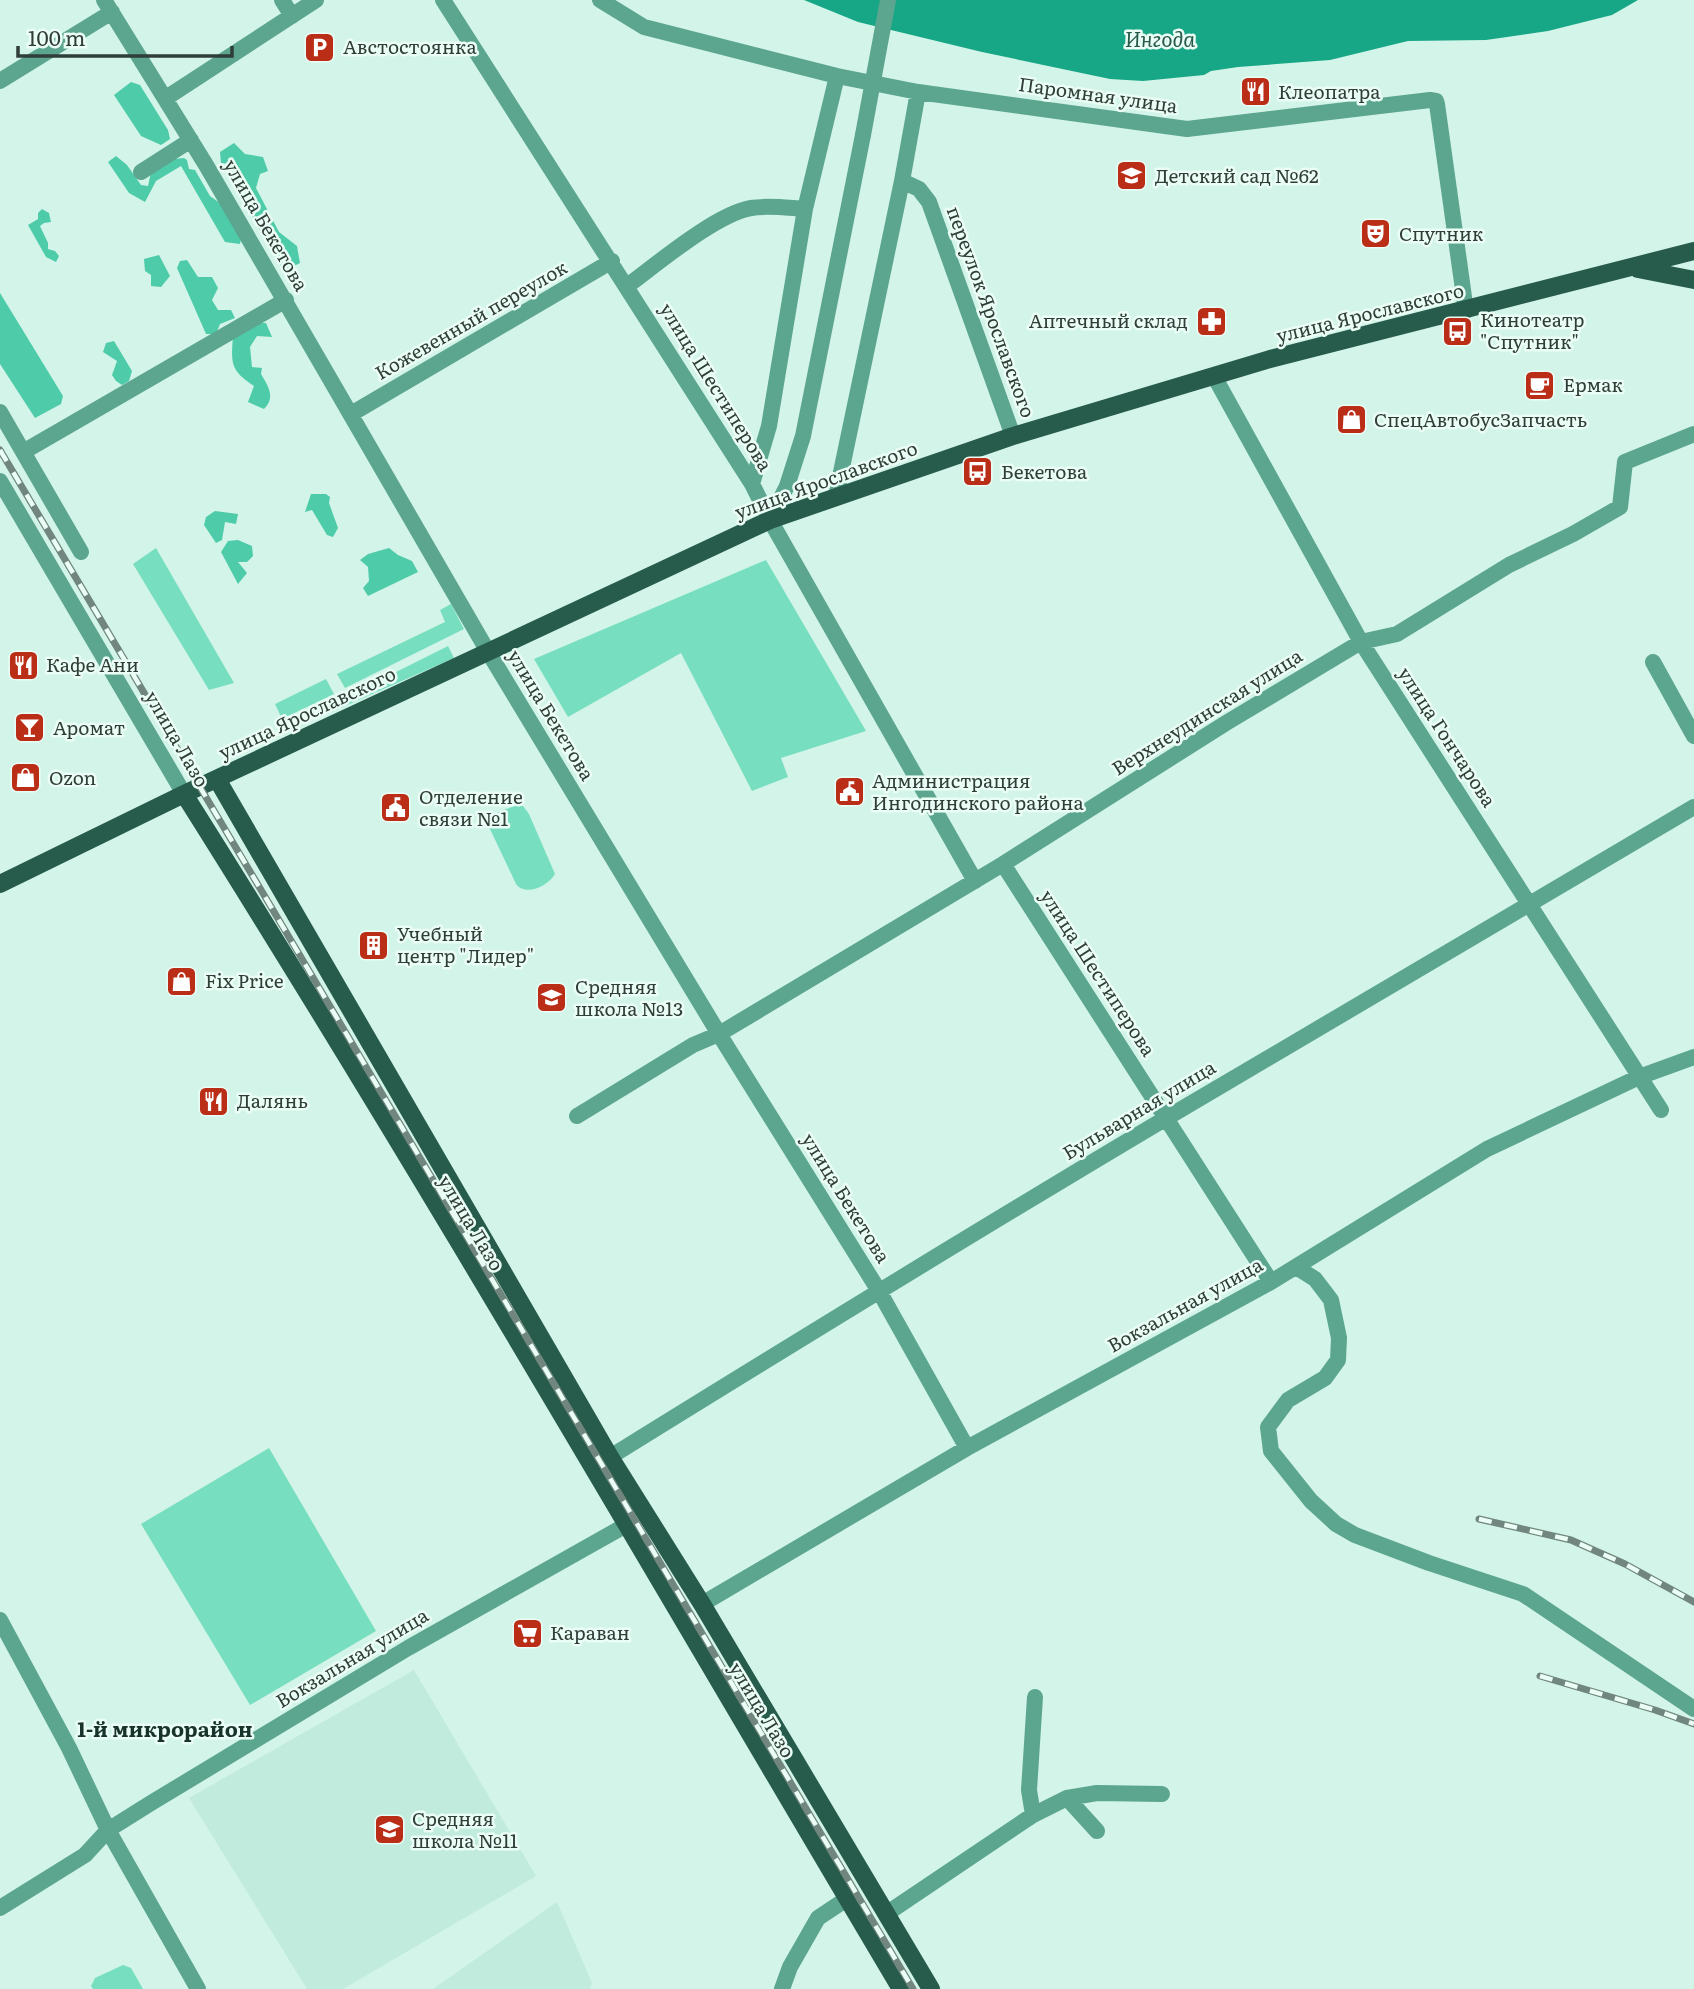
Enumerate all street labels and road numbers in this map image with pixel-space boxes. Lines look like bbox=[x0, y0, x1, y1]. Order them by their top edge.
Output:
street label: Паромная улица bbox=[1017, 69, 1180, 119]
street label: улица Бекетова bbox=[218, 153, 316, 296]
street label: переулок Ярославского bbox=[941, 202, 1043, 421]
street label: Кожевенный переулок bbox=[369, 252, 572, 386]
street label: улица Ярославского bbox=[1273, 275, 1467, 349]
street label: улица Шестиперова bbox=[654, 297, 781, 477]
street label: улица Ярославского bbox=[730, 433, 921, 525]
street label: Верхнеудинская улица bbox=[1106, 641, 1308, 781]
street label: улица Бекетова bbox=[502, 644, 602, 786]
street label: улица Ярославского bbox=[213, 659, 400, 765]
street label: улица Гончарова bbox=[1392, 661, 1504, 813]
street label: улица Лазо bbox=[139, 685, 217, 792]
street label: улица Шестиперова bbox=[1034, 883, 1164, 1062]
street label: Бульварная улица bbox=[1057, 1052, 1221, 1166]
street label: улица Бекетова bbox=[796, 1127, 898, 1268]
street label: улица Лазо bbox=[432, 1169, 512, 1276]
street label: Вокзальная улица bbox=[1102, 1249, 1268, 1358]
street label: Вокзальная улица bbox=[270, 1600, 434, 1714]
street label: улица Лазо bbox=[723, 1656, 803, 1763]

